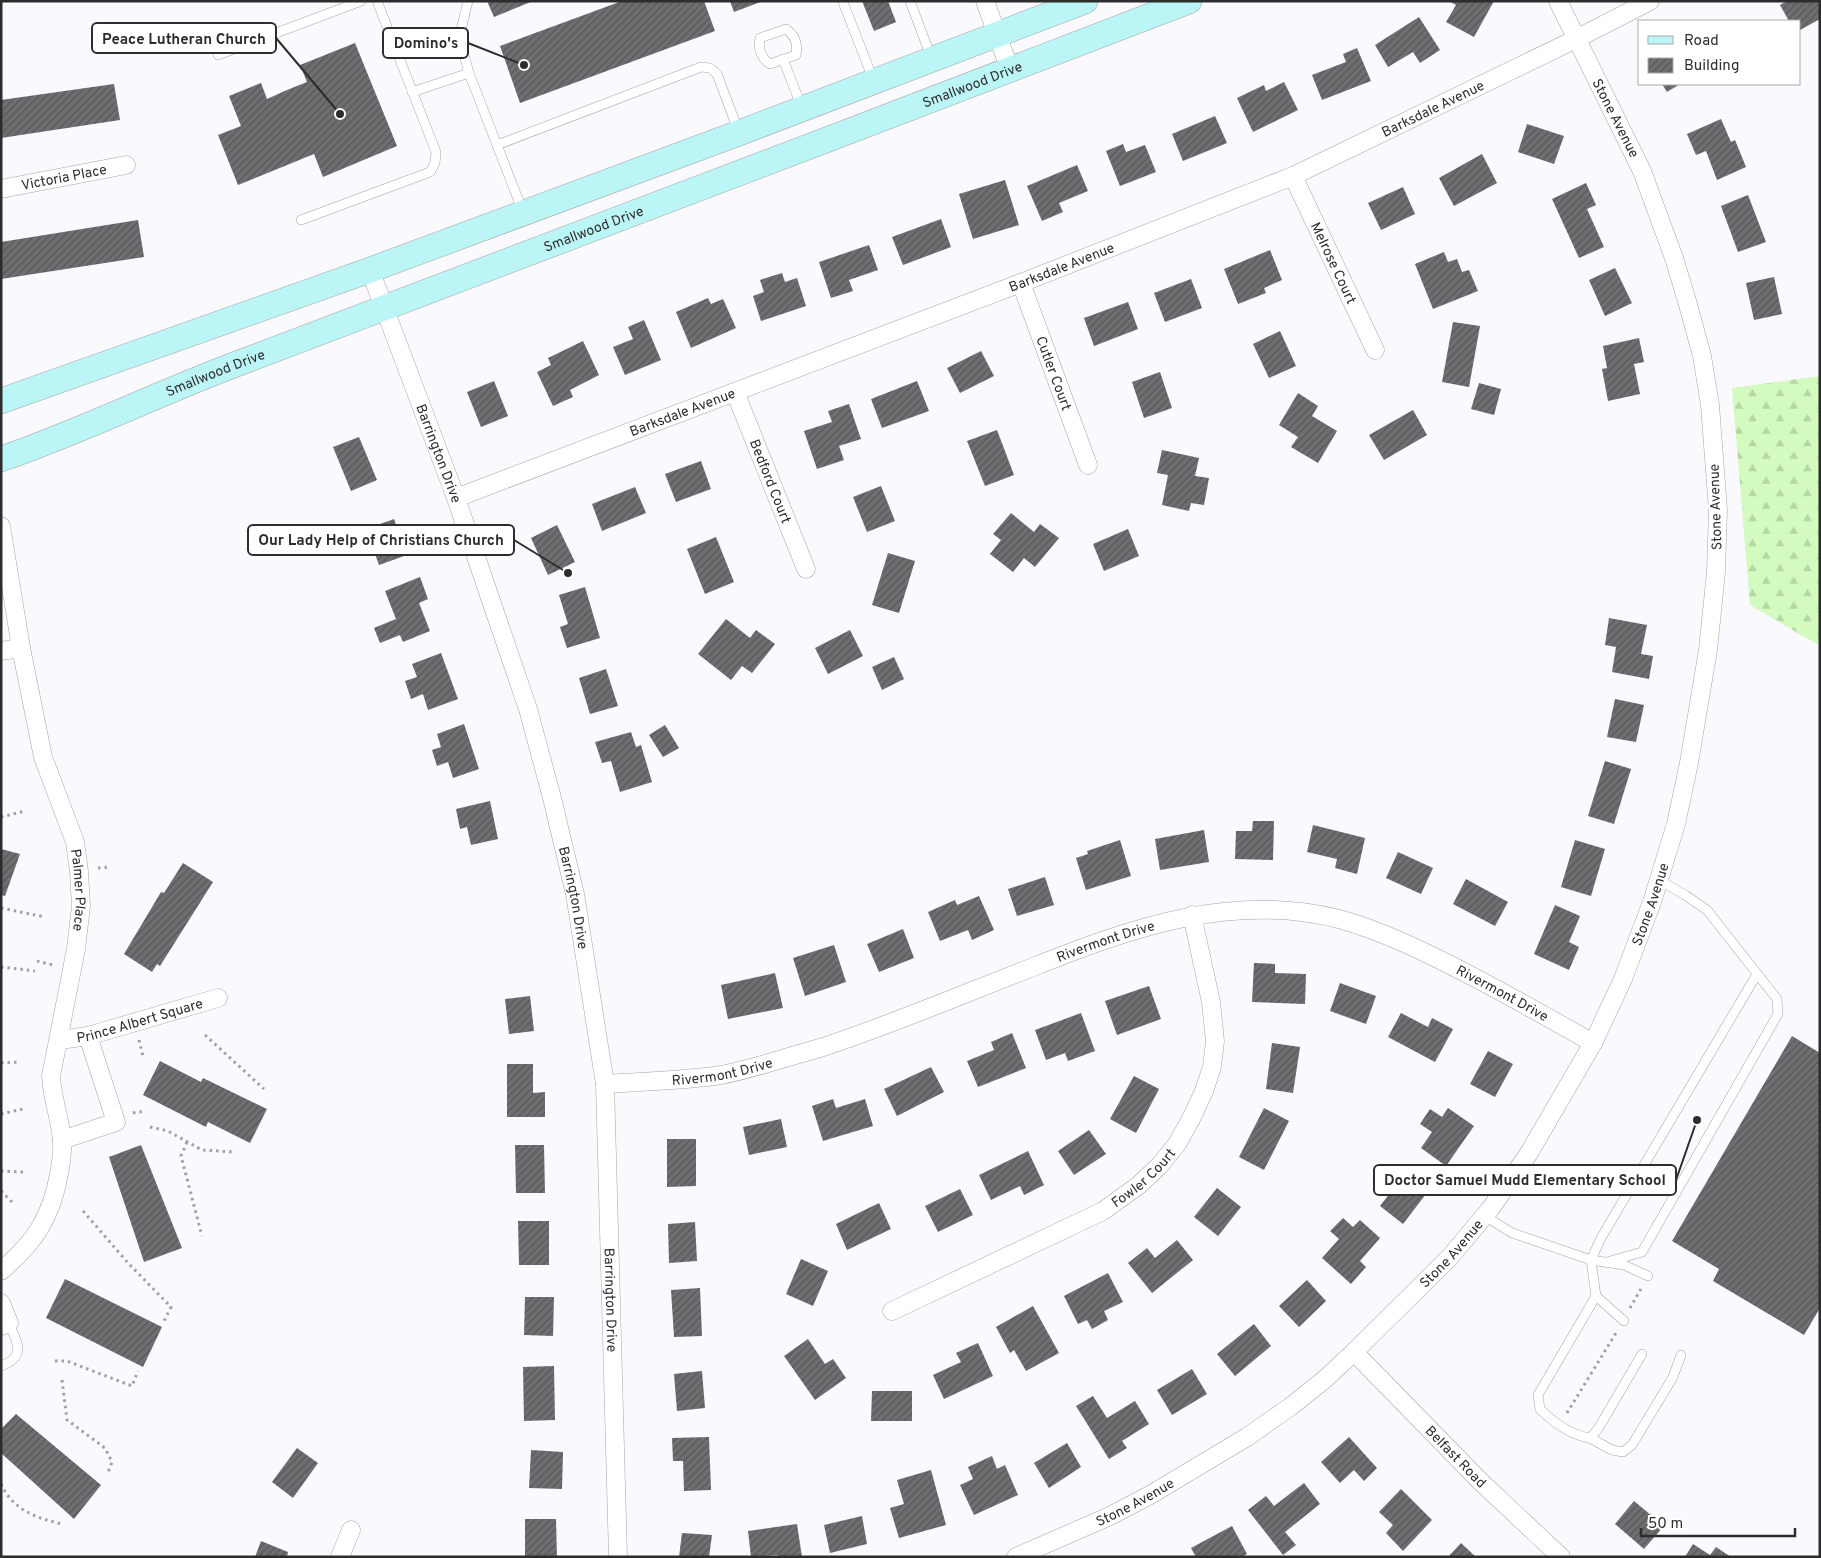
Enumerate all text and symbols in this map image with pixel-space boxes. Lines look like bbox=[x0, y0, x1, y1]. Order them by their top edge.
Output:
legend bbox=[1638, 20, 1801, 85]
callout: Peace Lutheran Church bbox=[92, 23, 276, 53]
callout: Domino's bbox=[383, 28, 468, 58]
text: Peace Lutheran Church bbox=[102, 31, 266, 50]
text: Road bbox=[1684, 32, 1719, 51]
text: Domino's bbox=[394, 35, 458, 54]
text: Building bbox=[1684, 57, 1739, 76]
street label: Smallwood Drive bbox=[920, 59, 1025, 112]
street label: Stone Avenue bbox=[1588, 76, 1642, 161]
street label: Barksdale Avenue bbox=[1379, 78, 1487, 142]
street label: Victoria Place bbox=[20, 162, 108, 195]
street label: Smallwood Drive bbox=[542, 203, 646, 257]
street label: Melrose Court bbox=[1306, 220, 1359, 307]
street label: Barksdale Avenue bbox=[1007, 240, 1117, 297]
street label: Cutler Court bbox=[1031, 334, 1074, 413]
street label: Smallwood Drive bbox=[164, 347, 268, 401]
street label: Barksdale Avenue bbox=[627, 385, 738, 441]
street label: Barrington Drive bbox=[411, 402, 464, 506]
street label: Bedford Court bbox=[745, 437, 794, 526]
street label: Stone Avenue bbox=[1706, 464, 1726, 550]
callout: Our Lady Help of Christians Church bbox=[248, 525, 514, 555]
text: Our Lady Help of Christians Church bbox=[258, 532, 504, 551]
street label: Barrington Drive bbox=[554, 845, 591, 951]
street label: Palmer Place bbox=[66, 848, 88, 932]
street label: Stone Avenue bbox=[1629, 861, 1673, 948]
street label: Rivermont Drive bbox=[1055, 918, 1157, 967]
street label: Rivermont Drive bbox=[1453, 962, 1551, 1026]
street label: Prince Albert Square bbox=[75, 996, 205, 1048]
street label: Rivermont Drive bbox=[671, 1055, 775, 1090]
street label: Fowler Court bbox=[1109, 1146, 1180, 1212]
callout: Doctor Samuel Mudd Elementary School bbox=[1374, 1165, 1676, 1195]
text: Doctor Samuel Mudd Elementary School bbox=[1384, 1172, 1666, 1191]
street label: Stone Avenue bbox=[1417, 1217, 1488, 1292]
street label: Barrington Drive bbox=[600, 1248, 619, 1353]
street label: Belfast Road bbox=[1421, 1423, 1489, 1492]
street label: Stone Avenue bbox=[1094, 1475, 1178, 1531]
scale bar bbox=[1641, 1506, 1795, 1538]
text: 50 m bbox=[1648, 1515, 1683, 1534]

